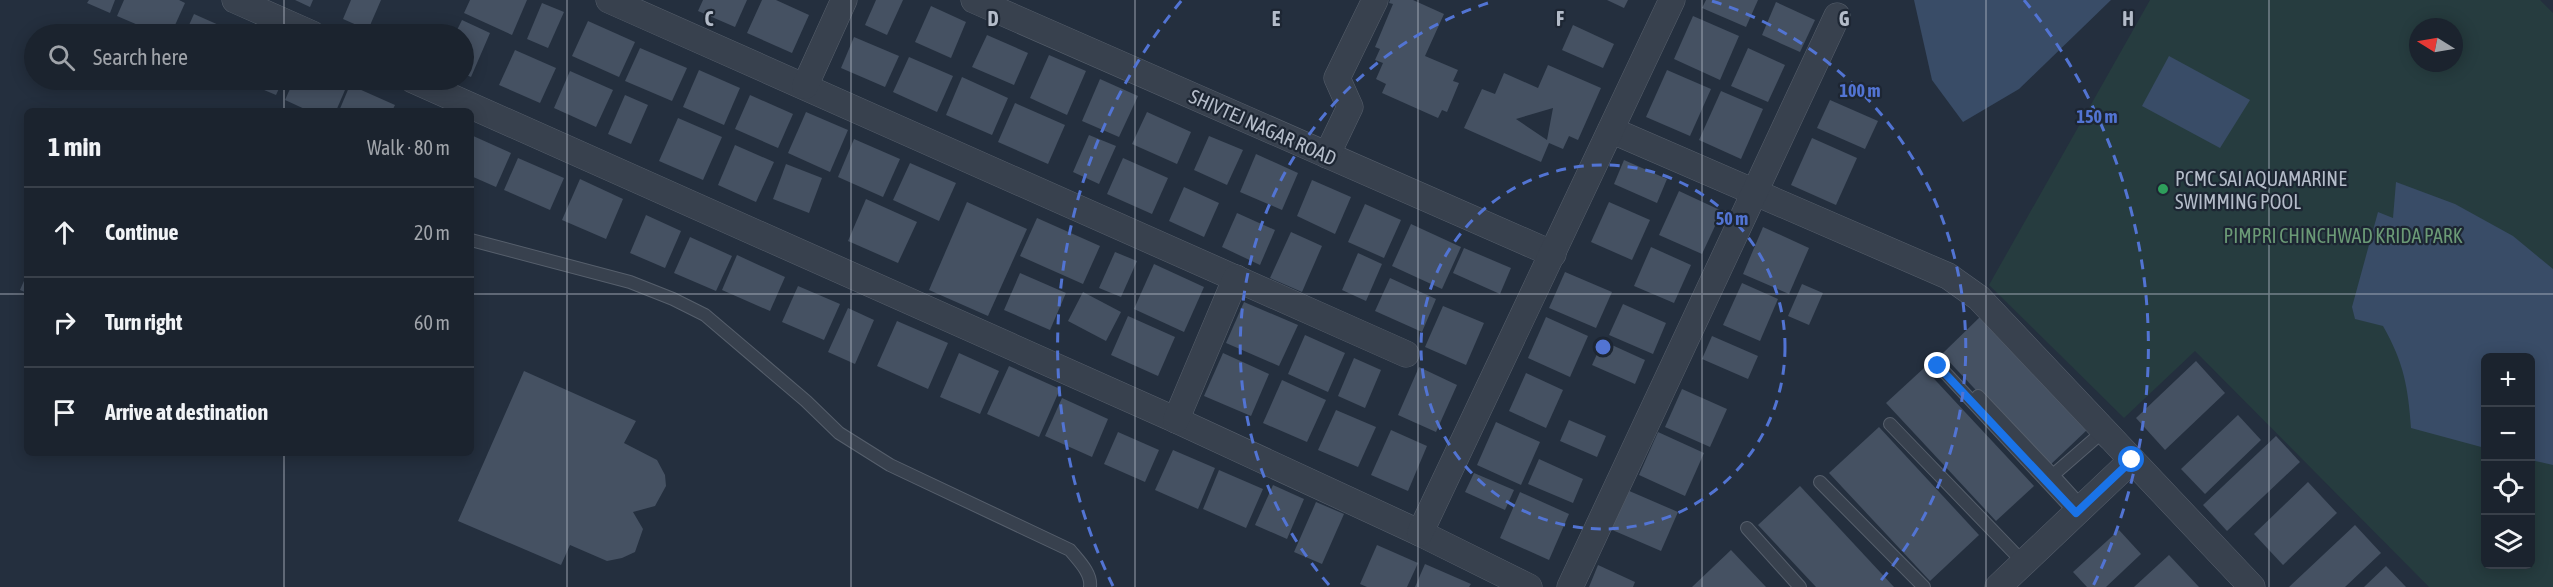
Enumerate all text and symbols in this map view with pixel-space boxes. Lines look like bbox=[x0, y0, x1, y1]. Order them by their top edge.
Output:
text: C bbox=[705, 7, 714, 30]
text: D bbox=[987, 7, 999, 30]
text: E bbox=[1272, 7, 1281, 30]
text: F bbox=[1556, 7, 1564, 30]
text: G bbox=[1839, 7, 1850, 30]
text: H bbox=[2122, 7, 2134, 30]
north arrow bbox=[2409, 18, 2463, 72]
search box bbox=[24, 24, 474, 90]
icon: search bbox=[45, 41, 78, 74]
text: Search here bbox=[93, 44, 188, 70]
text: 100 m bbox=[1840, 80, 1880, 101]
street label: SHIVTEJ NAGAR ROAD bbox=[1186, 84, 1340, 170]
text: 150 m bbox=[2077, 106, 2117, 127]
text: 1 min bbox=[48, 132, 101, 162]
text: Walk · 80 m bbox=[367, 136, 450, 159]
place label: PCMC SAI AQUAMARINE SWIMMING POOL bbox=[2175, 167, 2347, 213]
marker: PCMC SAI AQUAMARINE SWIMMING POOL bbox=[2156, 182, 2170, 196]
text: 50 m bbox=[1716, 208, 1748, 229]
icon: ahead bbox=[48, 216, 81, 249]
text: Continue bbox=[105, 219, 179, 245]
text: 20 m bbox=[414, 221, 450, 244]
park label: PIMPRI CHINCHWAD KRIDA PARK bbox=[2223, 224, 2463, 247]
icon: right bbox=[48, 306, 81, 339]
text: Turn right bbox=[105, 309, 182, 335]
text: 60 m bbox=[414, 311, 450, 334]
centre of rings bbox=[1593, 337, 1613, 357]
route end bbox=[1924, 352, 1950, 378]
map controls bbox=[2481, 353, 2535, 569]
button: + bbox=[2481, 353, 2535, 407]
icon: arrive bbox=[48, 396, 81, 429]
text: Arrive at destination bbox=[105, 399, 268, 425]
button: − bbox=[2481, 407, 2535, 461]
route start bbox=[2118, 446, 2144, 472]
button: locate bbox=[2481, 461, 2535, 515]
button: layers bbox=[2481, 515, 2535, 569]

